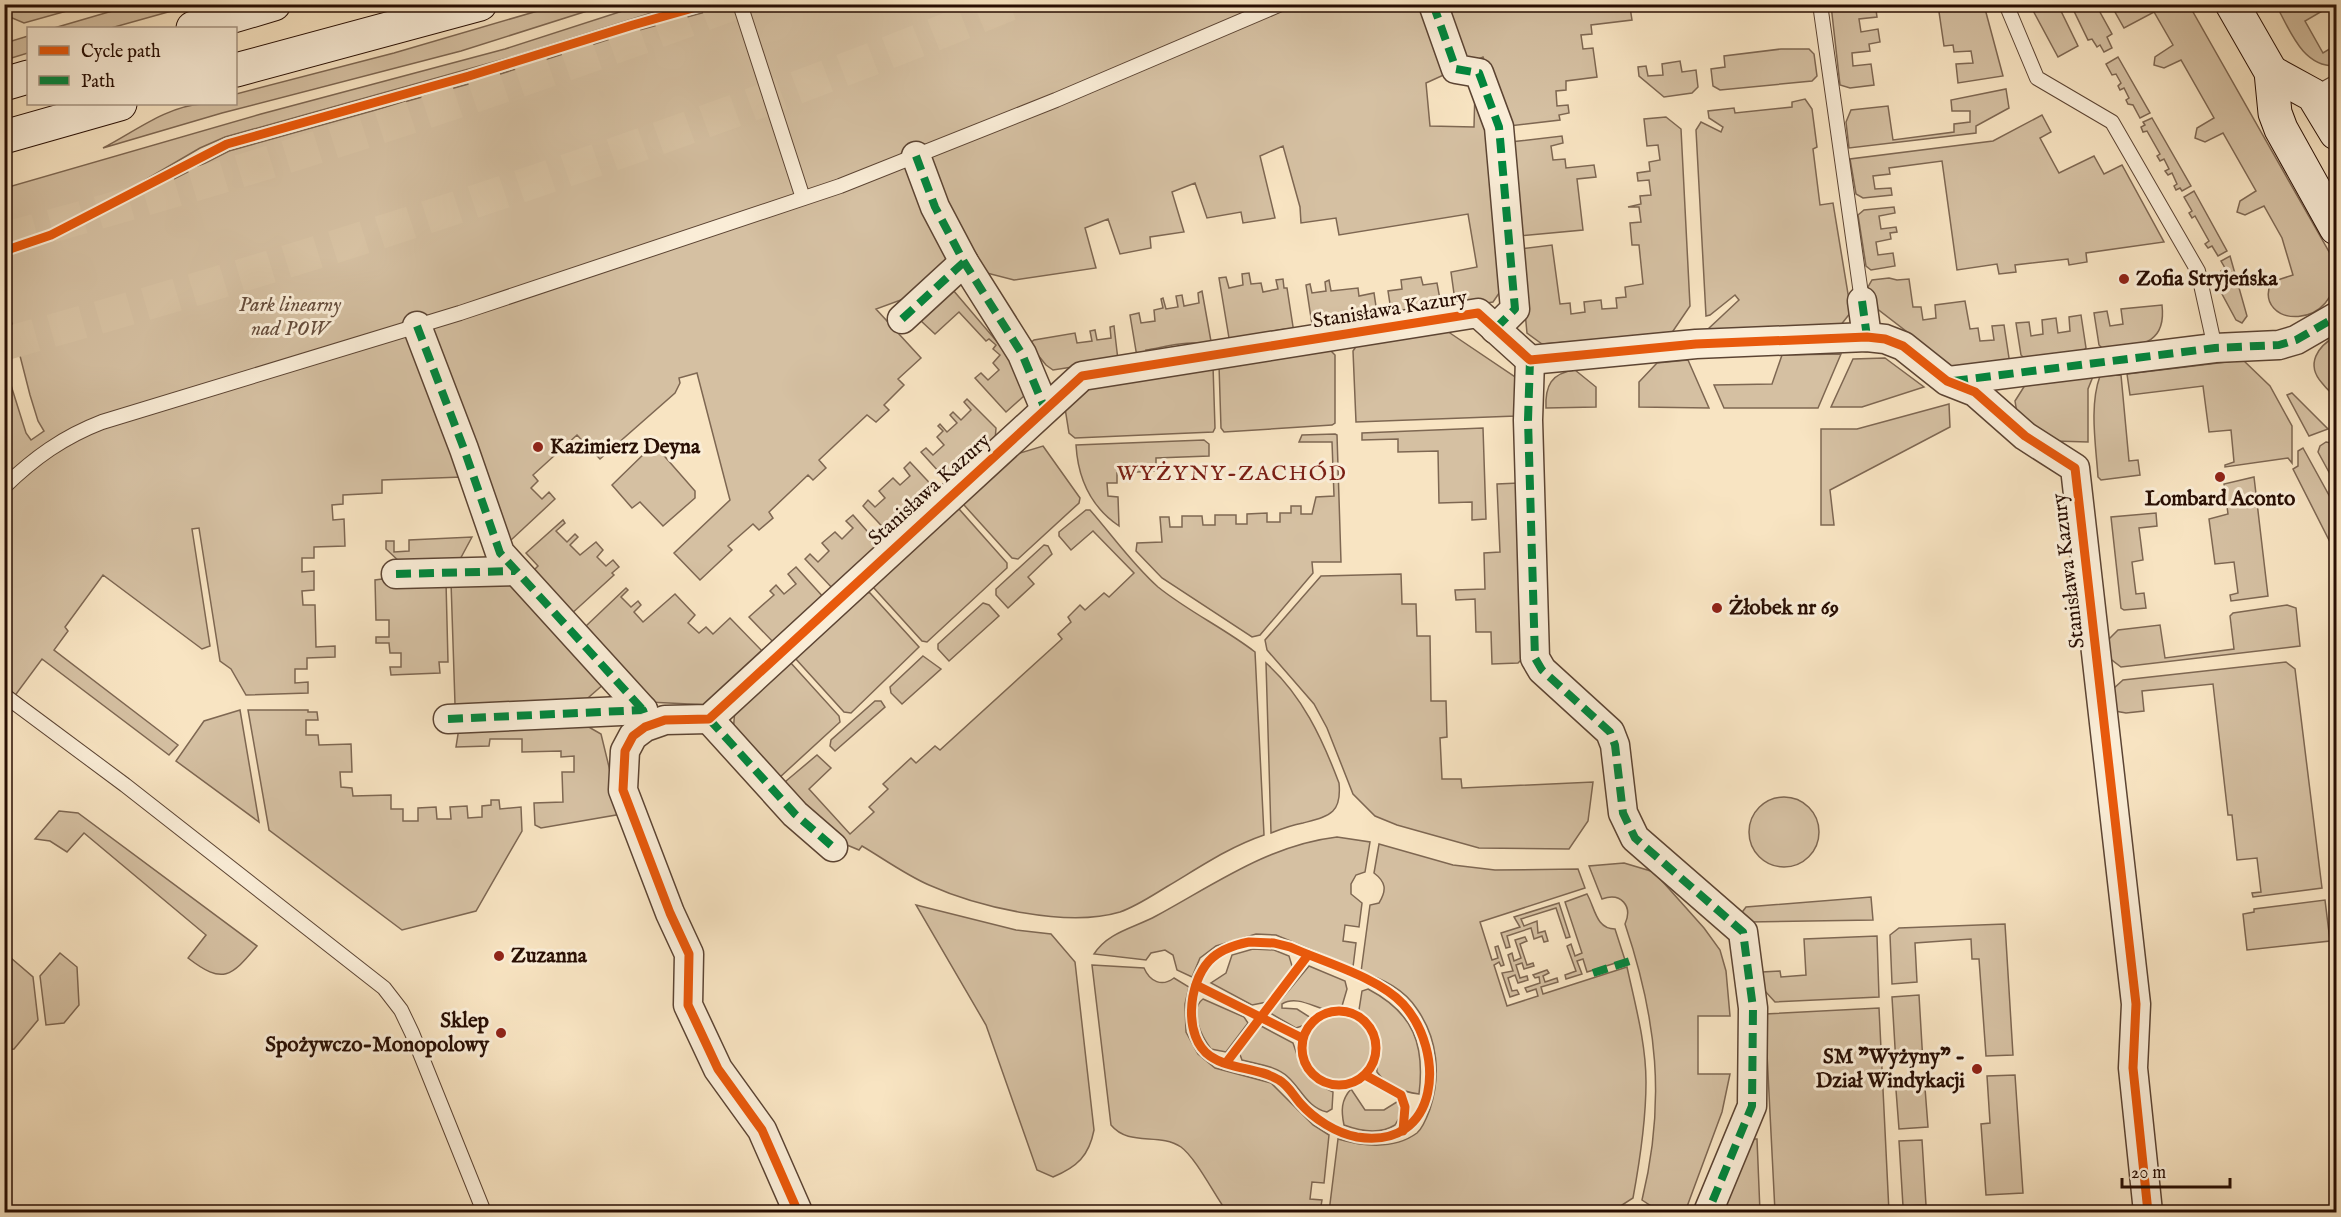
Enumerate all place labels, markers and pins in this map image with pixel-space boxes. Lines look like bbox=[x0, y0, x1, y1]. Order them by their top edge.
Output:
place label: Zofia Stryjeńska bbox=[2136, 266, 2278, 293]
marker: Zofia Stryjeńska bbox=[2117, 272, 2131, 286]
place label: Kazimierz Deyna bbox=[550, 434, 701, 461]
marker: Kazimierz Deyna bbox=[531, 440, 545, 454]
marker: Lombard Aconto bbox=[2213, 470, 2227, 484]
place label: Lombard Aconto bbox=[2145, 486, 2296, 513]
place label: Żłobek nr 69 bbox=[1729, 594, 1839, 622]
marker: Żłobek nr 69 bbox=[1710, 601, 1724, 615]
place label: Zuzanna bbox=[511, 943, 588, 970]
marker: Zuzanna bbox=[492, 949, 506, 963]
place label: Sklep Spożywczo-Monopolowy bbox=[265, 1008, 490, 1059]
marker: Sklep Spożywczo-Monopolowy bbox=[494, 1026, 508, 1040]
place label: SM "Wyżyny" - Dział Windykacji bbox=[1816, 1044, 1965, 1095]
marker: SM "Wyżyny" - Dział Windykacji bbox=[1970, 1062, 1984, 1076]

